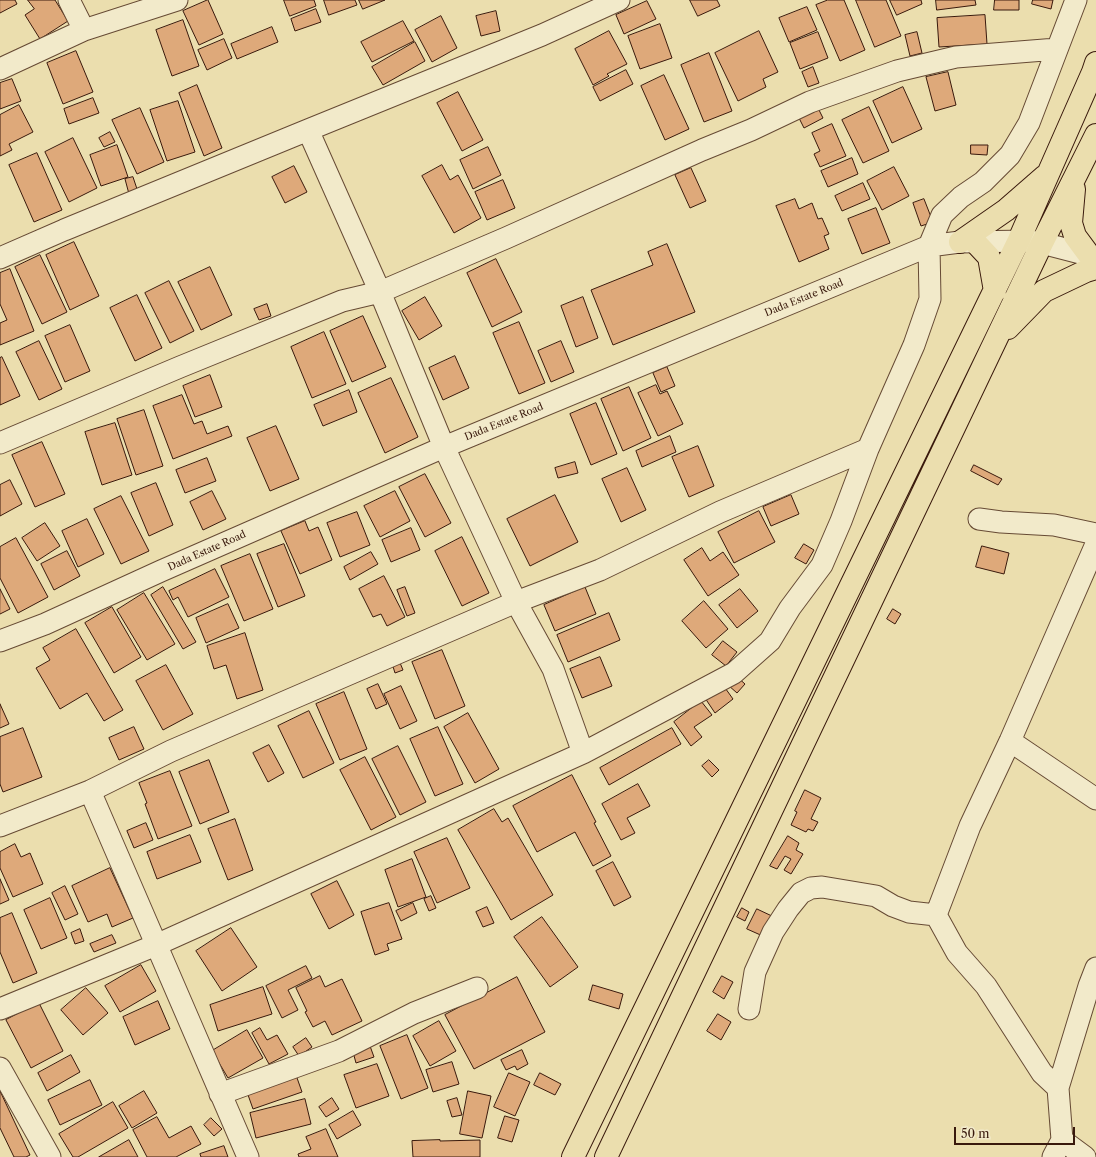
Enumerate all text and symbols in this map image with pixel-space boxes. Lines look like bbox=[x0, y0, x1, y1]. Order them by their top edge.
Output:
street label: Dada Estate Road bbox=[763, 277, 845, 319]
street label: Dada Estate Road bbox=[463, 401, 545, 443]
street label: Dada Estate Road bbox=[166, 528, 248, 574]
scale bar bbox=[956, 1119, 1077, 1145]
text: 50 m bbox=[961, 1126, 990, 1141]

